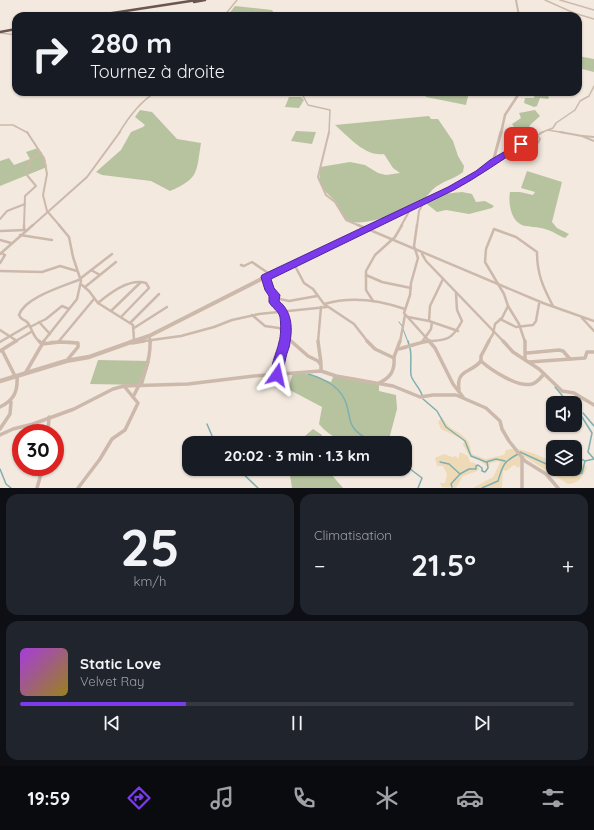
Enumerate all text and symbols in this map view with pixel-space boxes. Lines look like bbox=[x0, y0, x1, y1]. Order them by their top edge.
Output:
text: 280 m bbox=[90, 25, 172, 60]
icon: right bbox=[24, 28, 76, 80]
text: Tournez à droite bbox=[90, 60, 225, 83]
pin bbox=[504, 127, 538, 161]
icon: arrive bbox=[510, 133, 532, 155]
position arrow bbox=[256, 354, 298, 396]
map controls bbox=[546, 396, 582, 476]
button: sound bbox=[546, 396, 582, 432]
speed limit sign: 30 bbox=[12, 424, 64, 476]
button: layers bbox=[546, 440, 582, 476]
text: 20:02 · 3 min · 1.3 km bbox=[224, 446, 370, 465]
text: 25 bbox=[120, 514, 180, 579]
text: Climatisation bbox=[314, 527, 392, 543]
text: 21.5° bbox=[411, 546, 476, 584]
text: − bbox=[314, 552, 325, 580]
text: + bbox=[562, 552, 574, 580]
text: km/h bbox=[134, 573, 166, 589]
text: Static Love bbox=[80, 654, 161, 673]
text: Velvet Ray bbox=[80, 673, 145, 689]
icon: previous bbox=[101, 712, 123, 734]
icon: pause bbox=[286, 712, 308, 734]
icon: next bbox=[471, 712, 493, 734]
icon: directions bbox=[125, 784, 153, 812]
icon: music bbox=[208, 784, 236, 812]
icon: phone bbox=[290, 784, 318, 812]
icon: climate bbox=[373, 784, 401, 812]
icon: car bbox=[456, 784, 484, 812]
icon: filters bbox=[539, 784, 567, 812]
text: 19:59 bbox=[27, 787, 70, 810]

